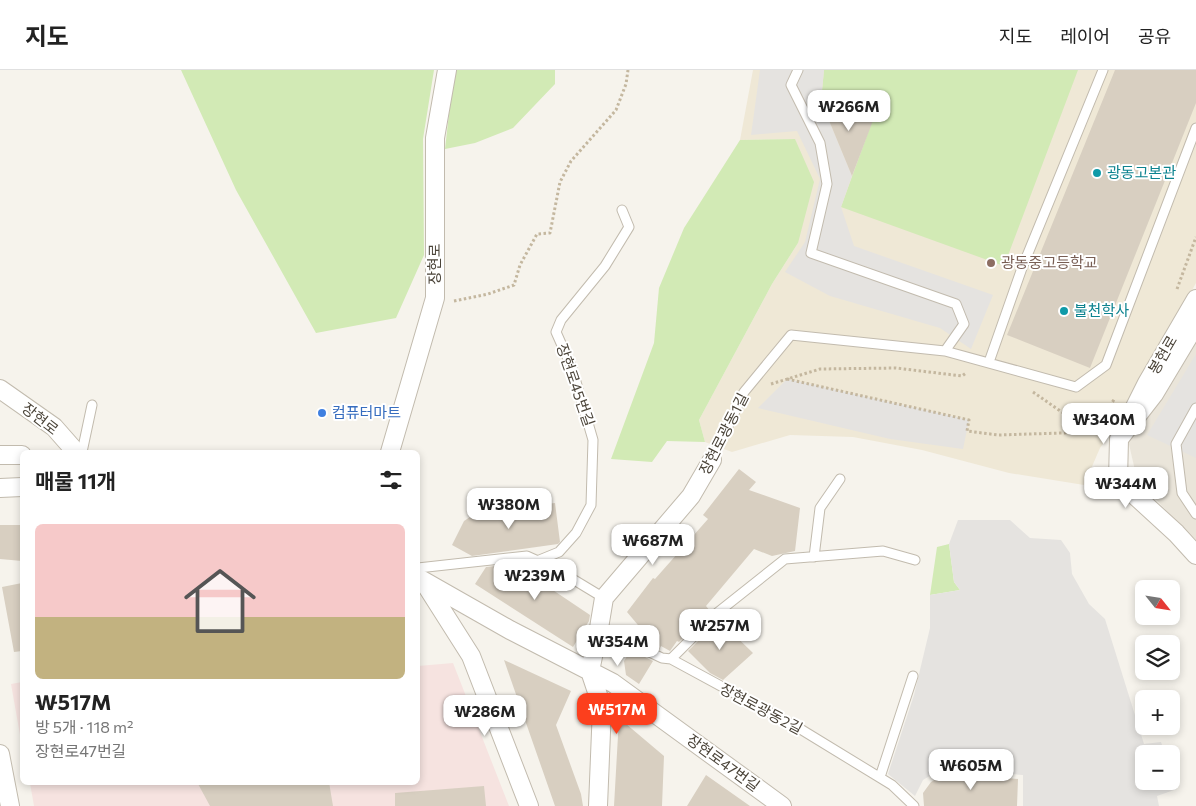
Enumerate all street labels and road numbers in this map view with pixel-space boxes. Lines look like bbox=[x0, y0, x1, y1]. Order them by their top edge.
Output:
street label: 장현로 bbox=[425, 243, 443, 285]
street label: 봉현로 bbox=[1144, 332, 1180, 377]
street label: 장현로45번길 bbox=[553, 341, 599, 429]
street label: 장현로광동1길 bbox=[695, 390, 751, 477]
street label: 장현로 bbox=[19, 398, 62, 438]
street label: 장현로광동2길 bbox=[717, 679, 806, 737]
street label: 장현로47번길 bbox=[684, 730, 764, 795]

